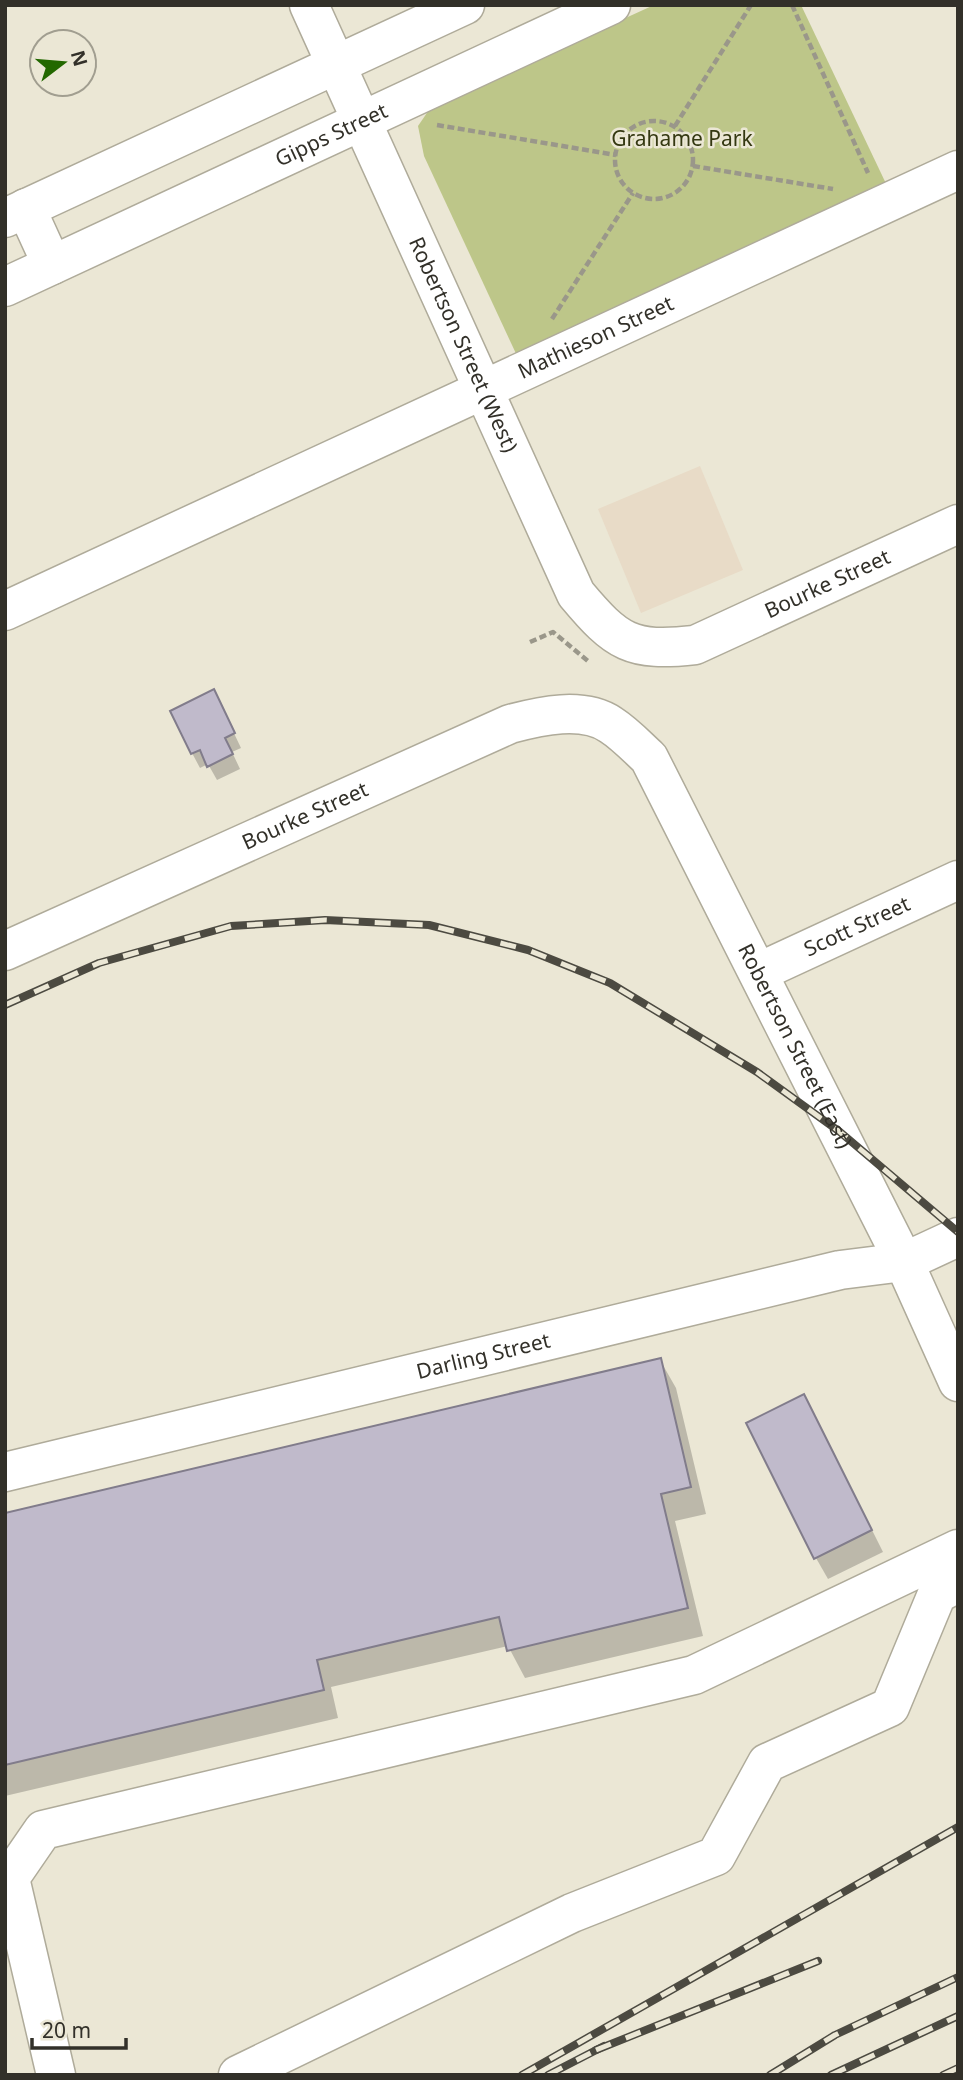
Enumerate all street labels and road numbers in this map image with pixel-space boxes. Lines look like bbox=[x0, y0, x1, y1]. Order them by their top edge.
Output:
street label: Gipps Street bbox=[270, 96, 392, 172]
street label: Robertson Street (West) bbox=[403, 232, 525, 456]
street label: Mathieson Street bbox=[513, 288, 678, 385]
street label: Bourke Street bbox=[760, 542, 895, 624]
street label: Bourke Street bbox=[237, 775, 372, 856]
street label: Scott Street bbox=[799, 889, 914, 962]
street label: Robertson Street (East) bbox=[732, 939, 859, 1153]
street label: Darling Street bbox=[413, 1326, 553, 1385]

